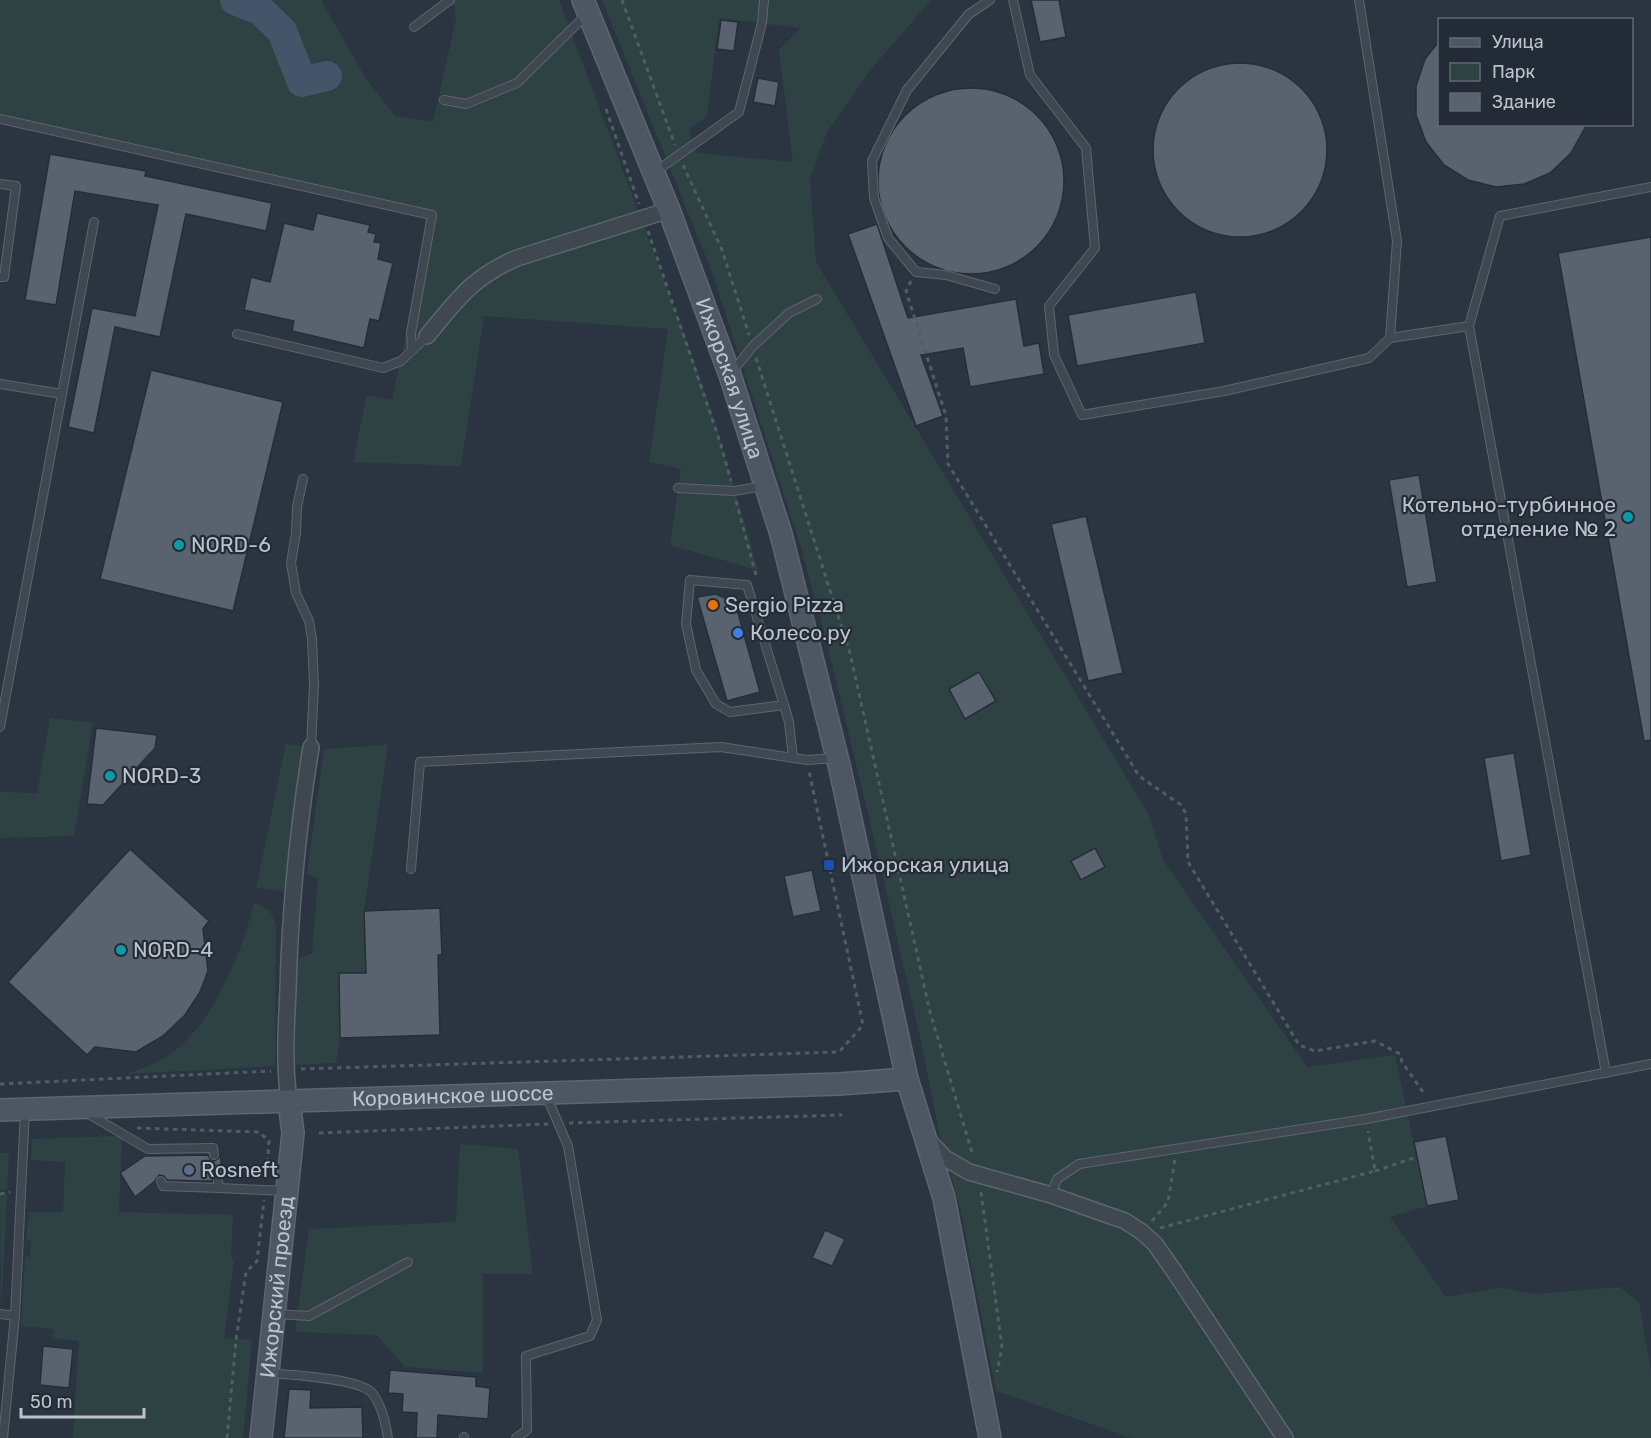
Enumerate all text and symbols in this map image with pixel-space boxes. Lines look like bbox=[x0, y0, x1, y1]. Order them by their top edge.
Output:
legend bbox=[1438, 18, 1633, 126]
text: Улица bbox=[1492, 31, 1544, 53]
text: Парк bbox=[1492, 61, 1536, 83]
text: Здание bbox=[1492, 91, 1556, 113]
street label: Ижорская улица bbox=[691, 294, 769, 462]
place label: Котельно-турбинное отделение № 2 bbox=[1402, 492, 1616, 541]
marker: Котельно-турбинное отделение № 2 bbox=[1621, 510, 1635, 524]
place label: NORD-6 bbox=[191, 532, 271, 557]
marker: NORD-6 bbox=[172, 538, 186, 552]
place label: Sergio Pizza bbox=[725, 592, 844, 617]
marker: Sergio Pizza bbox=[706, 598, 720, 612]
place label: Колесо.ру bbox=[750, 620, 851, 645]
marker: Колесо.ру bbox=[731, 626, 745, 640]
place label: NORD-3 bbox=[122, 763, 201, 788]
marker: NORD-3 bbox=[103, 769, 117, 783]
place label: Ижорская улица bbox=[841, 852, 1009, 877]
marker: Ижорская улица bbox=[822, 858, 836, 872]
place label: NORD-4 bbox=[133, 937, 213, 962]
marker: NORD-4 bbox=[114, 943, 128, 957]
street label: Коровинское шоссе bbox=[352, 1080, 554, 1111]
place label: Rosneft bbox=[201, 1157, 278, 1182]
marker: Rosneft bbox=[182, 1163, 196, 1177]
street label: Ижорский проезд bbox=[254, 1195, 298, 1379]
scale bar bbox=[21, 1381, 144, 1419]
text: 50 m bbox=[30, 1391, 73, 1413]

